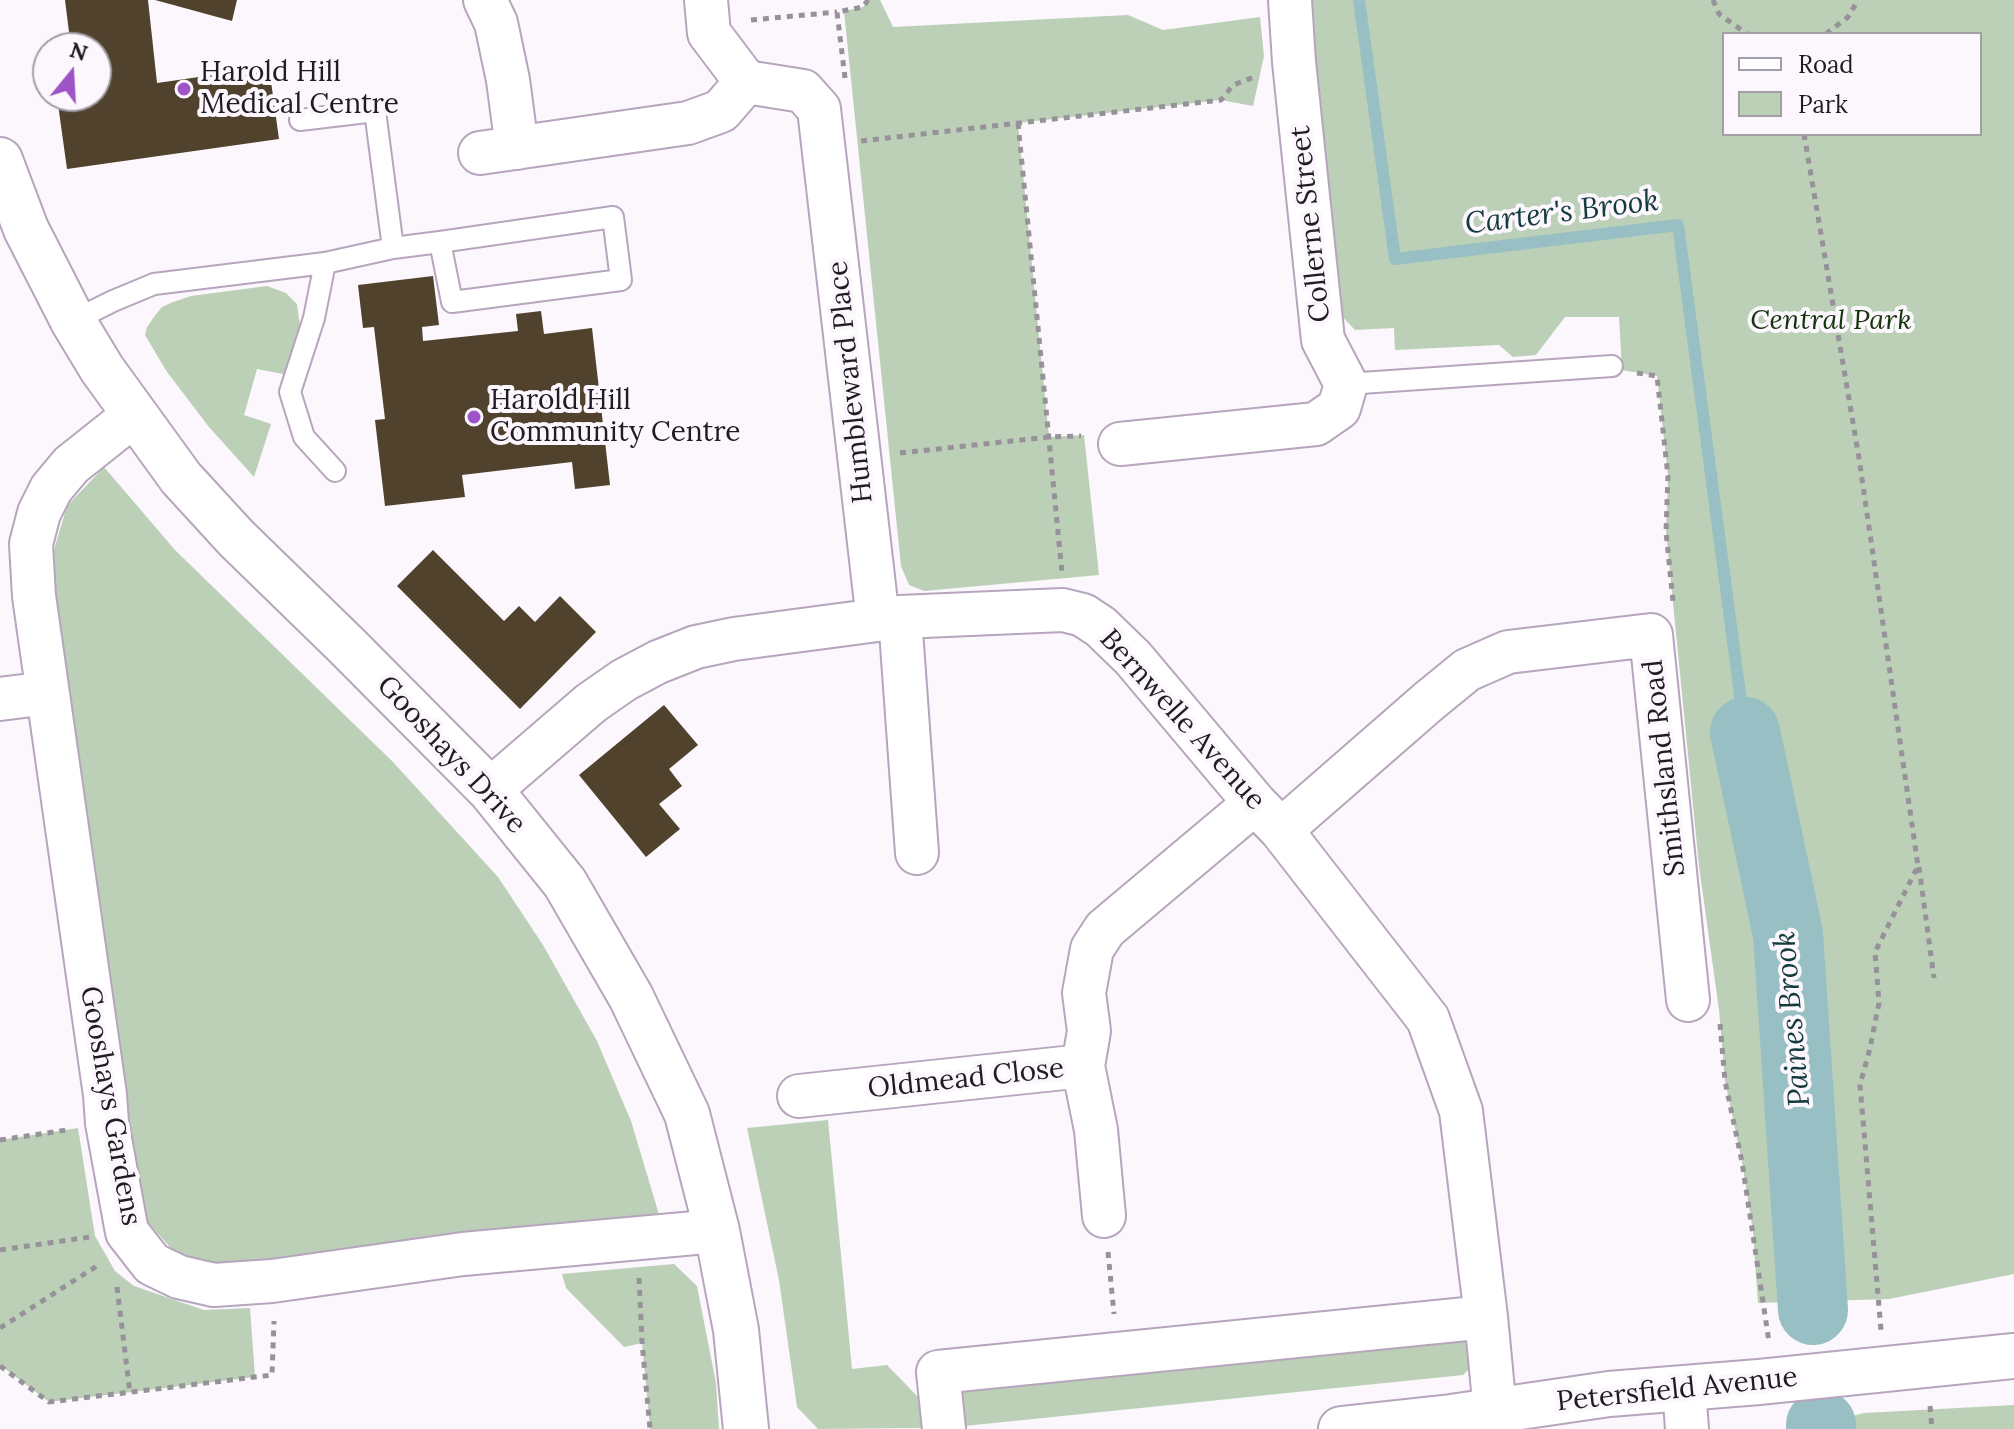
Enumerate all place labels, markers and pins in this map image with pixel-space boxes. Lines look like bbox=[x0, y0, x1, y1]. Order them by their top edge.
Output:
place label: Harold Hill Medical Centre bbox=[200, 56, 399, 122]
marker: Harold Hill Medical Centre bbox=[175, 80, 193, 98]
place label: Harold Hill Community Centre bbox=[490, 384, 741, 450]
marker: Harold Hill Community Centre bbox=[465, 408, 483, 426]

